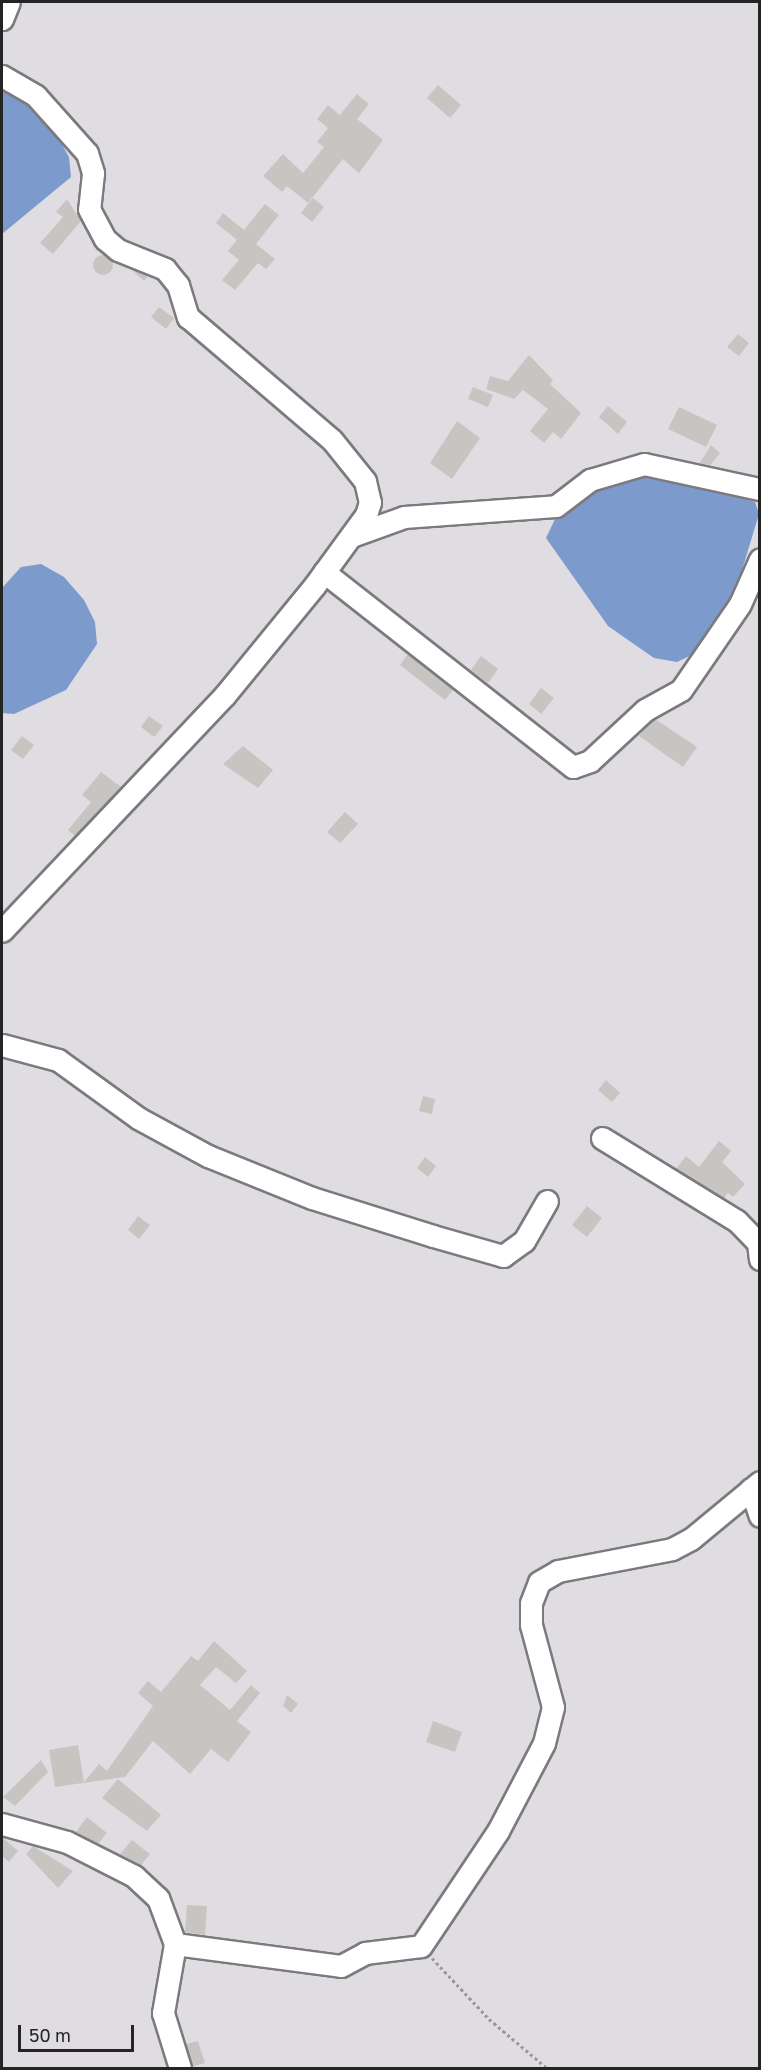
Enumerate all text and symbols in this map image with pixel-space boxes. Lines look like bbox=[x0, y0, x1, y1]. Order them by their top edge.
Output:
scale bar bbox=[21, 2013, 136, 2051]
text: 50 m bbox=[29, 2024, 71, 2046]

